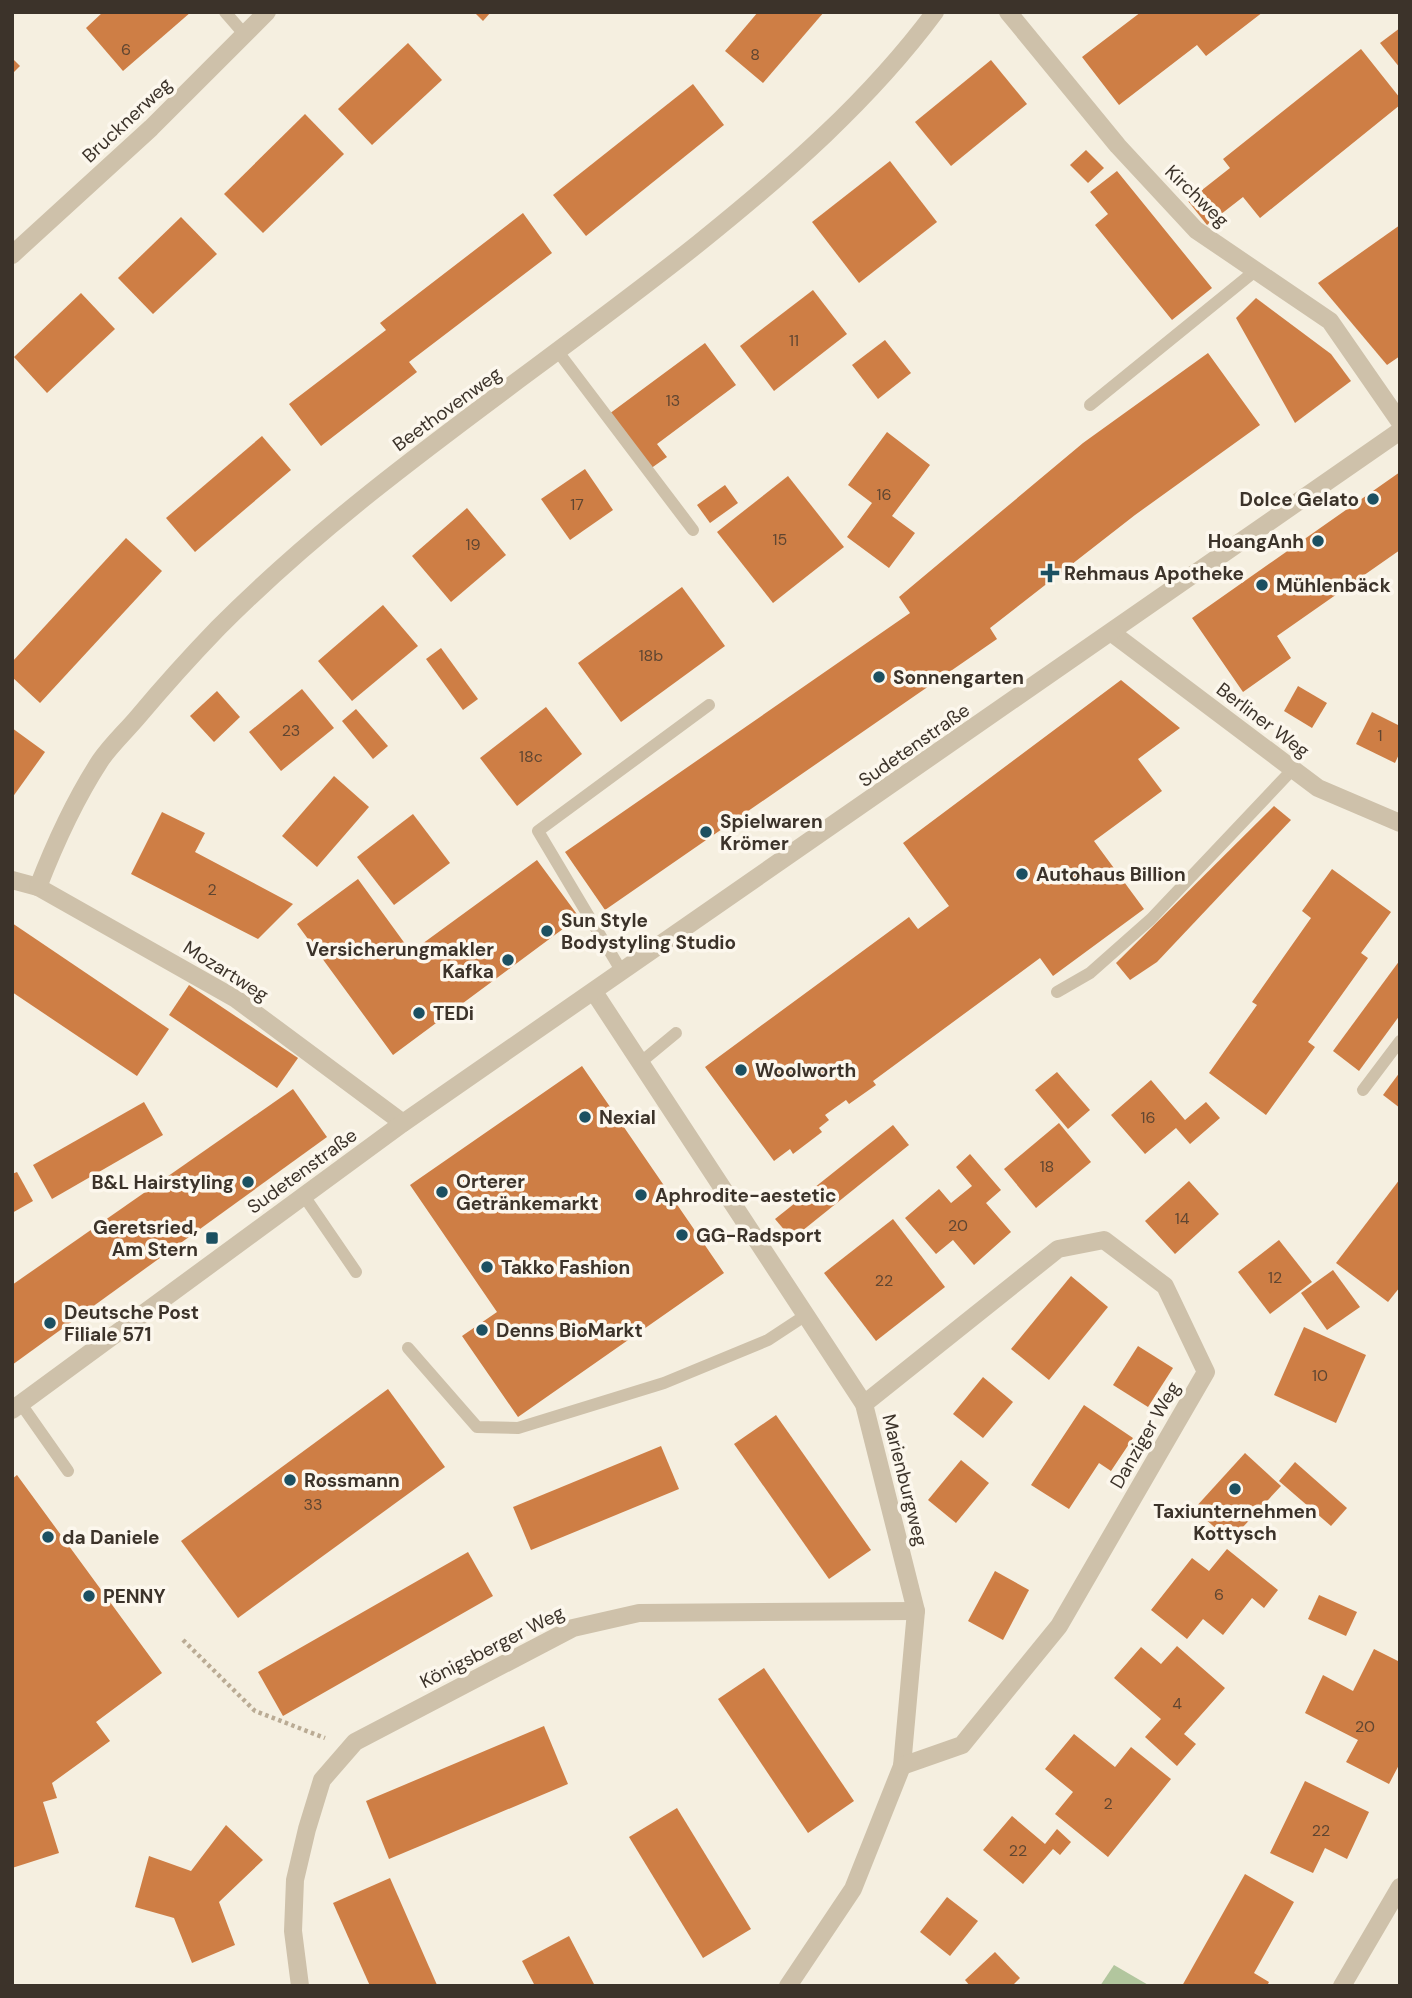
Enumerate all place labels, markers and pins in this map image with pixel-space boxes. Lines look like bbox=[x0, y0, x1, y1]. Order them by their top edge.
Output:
place label: Dolce Gelato bbox=[1240, 487, 1359, 512]
marker: Dolce Gelato bbox=[1365, 491, 1381, 507]
place label: HoangAnh bbox=[1208, 529, 1304, 554]
marker: HoangAnh bbox=[1310, 533, 1326, 549]
place label: Rehmaus Apotheke bbox=[1064, 561, 1244, 586]
marker: Rehmaus Apotheke bbox=[1042, 565, 1058, 581]
place label: Mühlenbäck bbox=[1276, 573, 1391, 598]
marker: Mühlenbäck bbox=[1254, 577, 1270, 593]
place label: Sonnengarten bbox=[893, 665, 1024, 690]
marker: Sonnengarten bbox=[871, 669, 887, 685]
place label: Spielwaren Krömer bbox=[720, 809, 823, 856]
marker: Spielwaren Krömer bbox=[698, 824, 714, 840]
place label: Autohaus Billion bbox=[1036, 862, 1186, 887]
marker: Autohaus Billion bbox=[1014, 866, 1030, 882]
place label: Sun Style Bodystyling Studio bbox=[561, 908, 736, 955]
marker: Sun Style Bodystyling Studio bbox=[539, 923, 555, 939]
place label: Versicherungmakler Kafka bbox=[306, 937, 494, 984]
marker: Versicherungmakler Kafka bbox=[500, 952, 516, 968]
place label: TEDi bbox=[433, 1001, 474, 1026]
marker: TEDi bbox=[411, 1005, 427, 1021]
place label: Woolworth bbox=[755, 1058, 856, 1083]
marker: Woolworth bbox=[733, 1062, 749, 1078]
place label: Nexial bbox=[599, 1105, 656, 1130]
marker: Nexial bbox=[577, 1109, 593, 1125]
place label: Orterer Getränkemarkt bbox=[456, 1169, 599, 1216]
place label: B&L Hairstyling bbox=[91, 1170, 234, 1195]
marker: B&L Hairstyling bbox=[240, 1174, 256, 1190]
place label: Aphrodite-aestetic bbox=[655, 1183, 837, 1208]
marker: Orterer Getränkemarkt bbox=[434, 1184, 450, 1200]
marker: Aphrodite-aestetic bbox=[633, 1187, 649, 1203]
place label: Geretsried, Am Stern bbox=[93, 1215, 198, 1262]
place label: GG-Radsport bbox=[696, 1223, 822, 1248]
marker: GG-Radsport bbox=[674, 1227, 690, 1243]
marker: Geretsried, Am Stern bbox=[204, 1230, 220, 1246]
place label: Takko Fashion bbox=[501, 1255, 630, 1280]
marker: Takko Fashion bbox=[479, 1259, 495, 1275]
place label: Deutsche Post Filiale 571 bbox=[64, 1300, 199, 1347]
marker: Deutsche Post Filiale 571 bbox=[42, 1315, 58, 1331]
place label: Denns BioMarkt bbox=[496, 1318, 643, 1343]
marker: Denns BioMarkt bbox=[474, 1322, 490, 1338]
place label: Rossmann bbox=[304, 1468, 400, 1493]
marker: Rossmann bbox=[282, 1472, 298, 1488]
marker: Taxiunternehmen Kottysch bbox=[1227, 1481, 1243, 1497]
place label: Taxiunternehmen Kottysch bbox=[1153, 1499, 1317, 1546]
place label: da Daniele bbox=[62, 1525, 160, 1550]
marker: da Daniele bbox=[40, 1529, 56, 1545]
place label: PENNY bbox=[103, 1584, 166, 1609]
marker: PENNY bbox=[81, 1588, 97, 1604]

